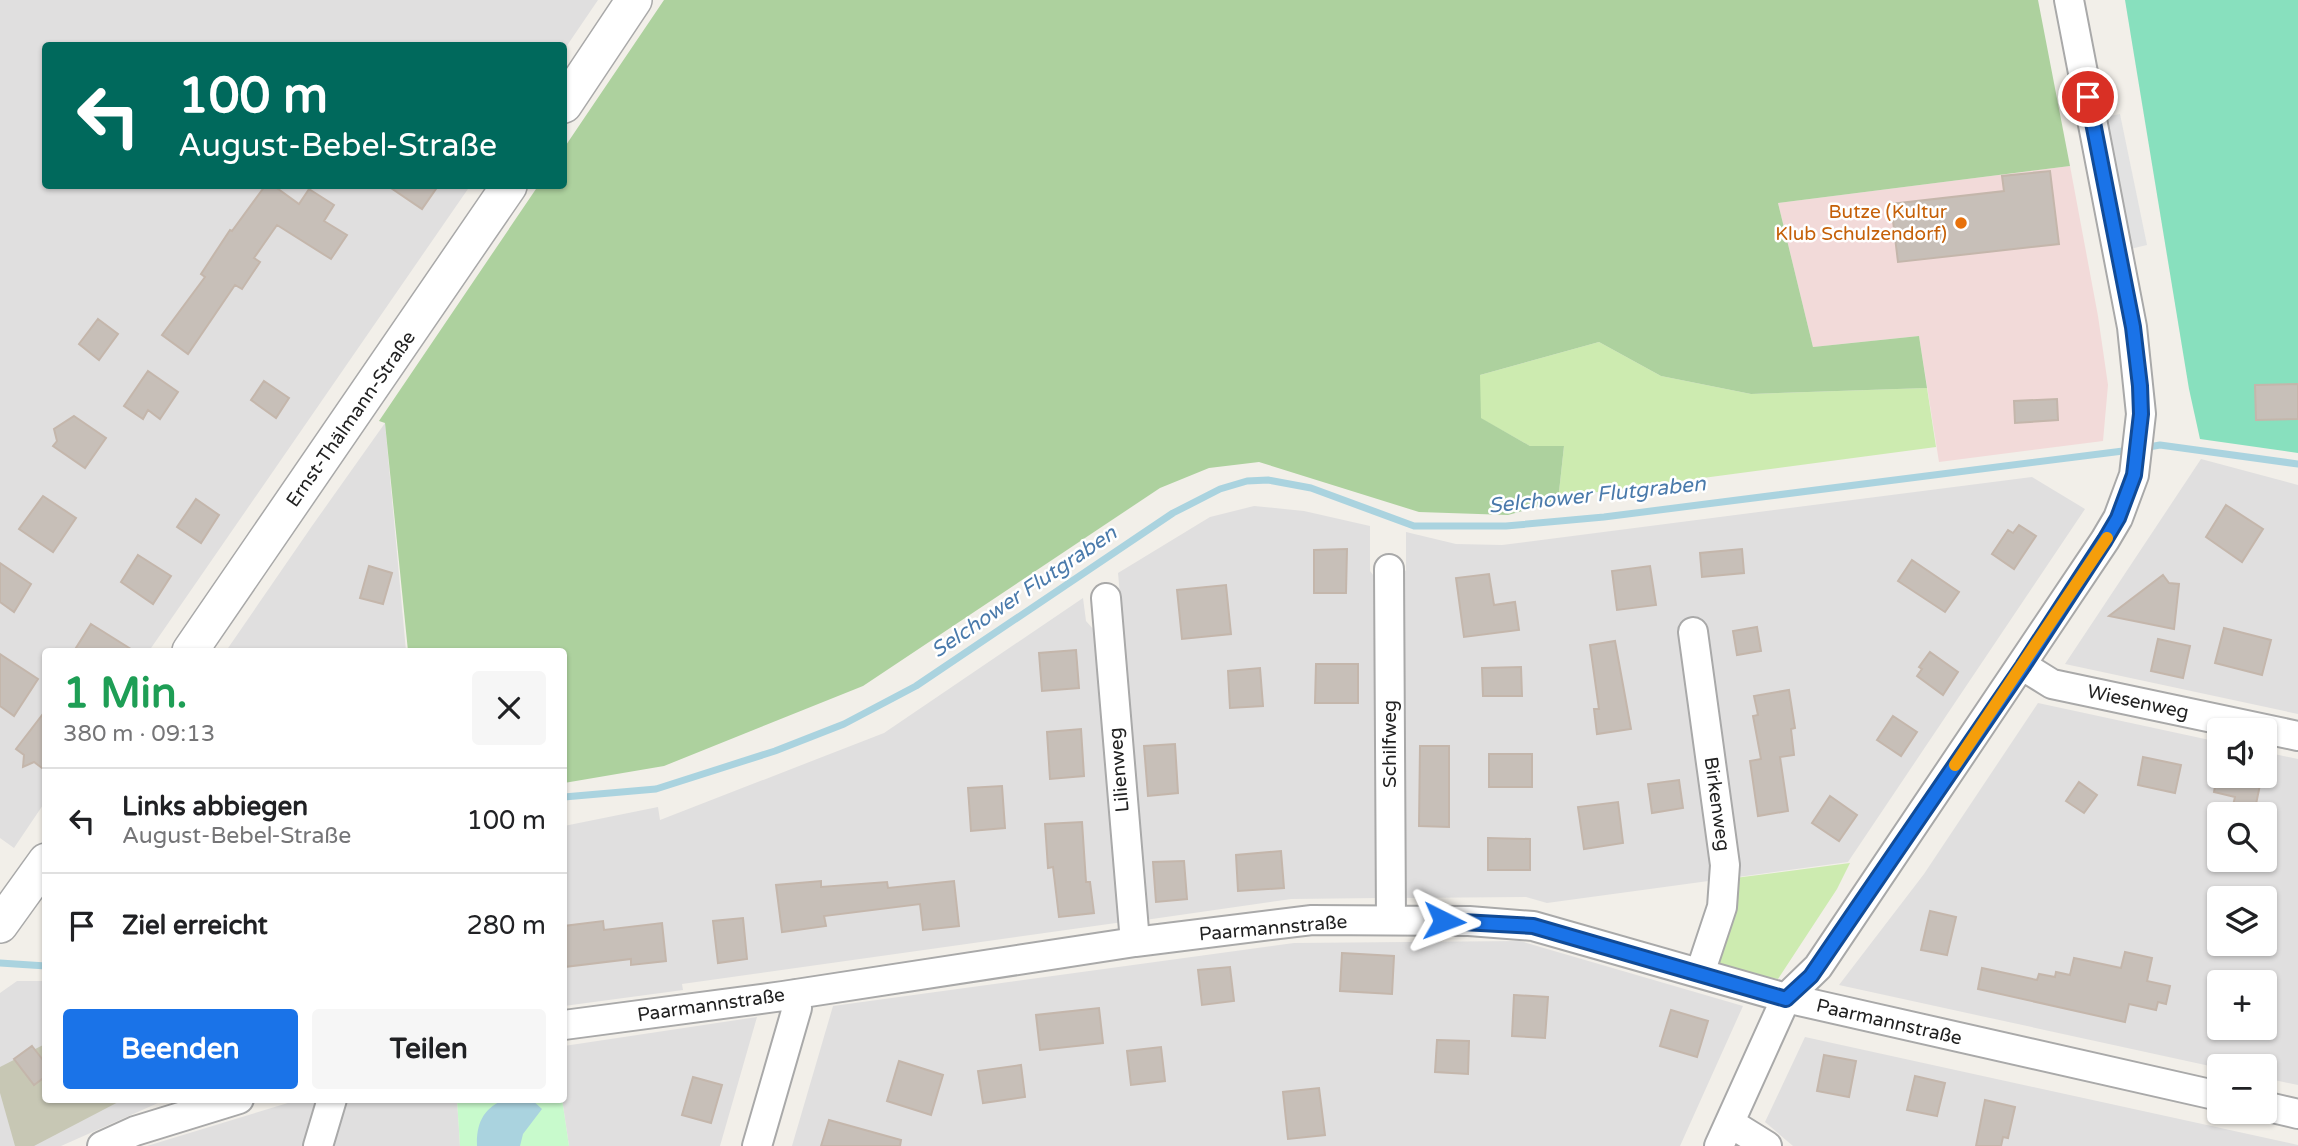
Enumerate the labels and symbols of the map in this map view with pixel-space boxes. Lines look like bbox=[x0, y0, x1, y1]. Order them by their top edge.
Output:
pin bbox=[2058, 67, 2118, 127]
place label: Butze (Kultur Klub Schulzendorf) bbox=[1775, 201, 1948, 245]
marker: Butze (Kultur Klub Schulzendorf) bbox=[1953, 215, 1969, 231]
street label: Ernst-Thälmann-Straße bbox=[282, 327, 420, 511]
water label: Selchower Flutgraben bbox=[1487, 471, 1708, 519]
water label: Selchower Flutgraben bbox=[927, 520, 1122, 663]
street label: Wiesenweg bbox=[2085, 680, 2191, 724]
street label: Schilfweg bbox=[1379, 700, 1401, 788]
street label: Lilienweg bbox=[1104, 727, 1134, 813]
street label: Birkenweg bbox=[1699, 755, 1735, 853]
position arrow bbox=[1407, 884, 1481, 958]
street label: Paarmannstraße bbox=[1198, 911, 1348, 945]
street label: Paarmannstraße bbox=[636, 984, 786, 1026]
street label: Paarmannstraße bbox=[1814, 995, 1964, 1049]

